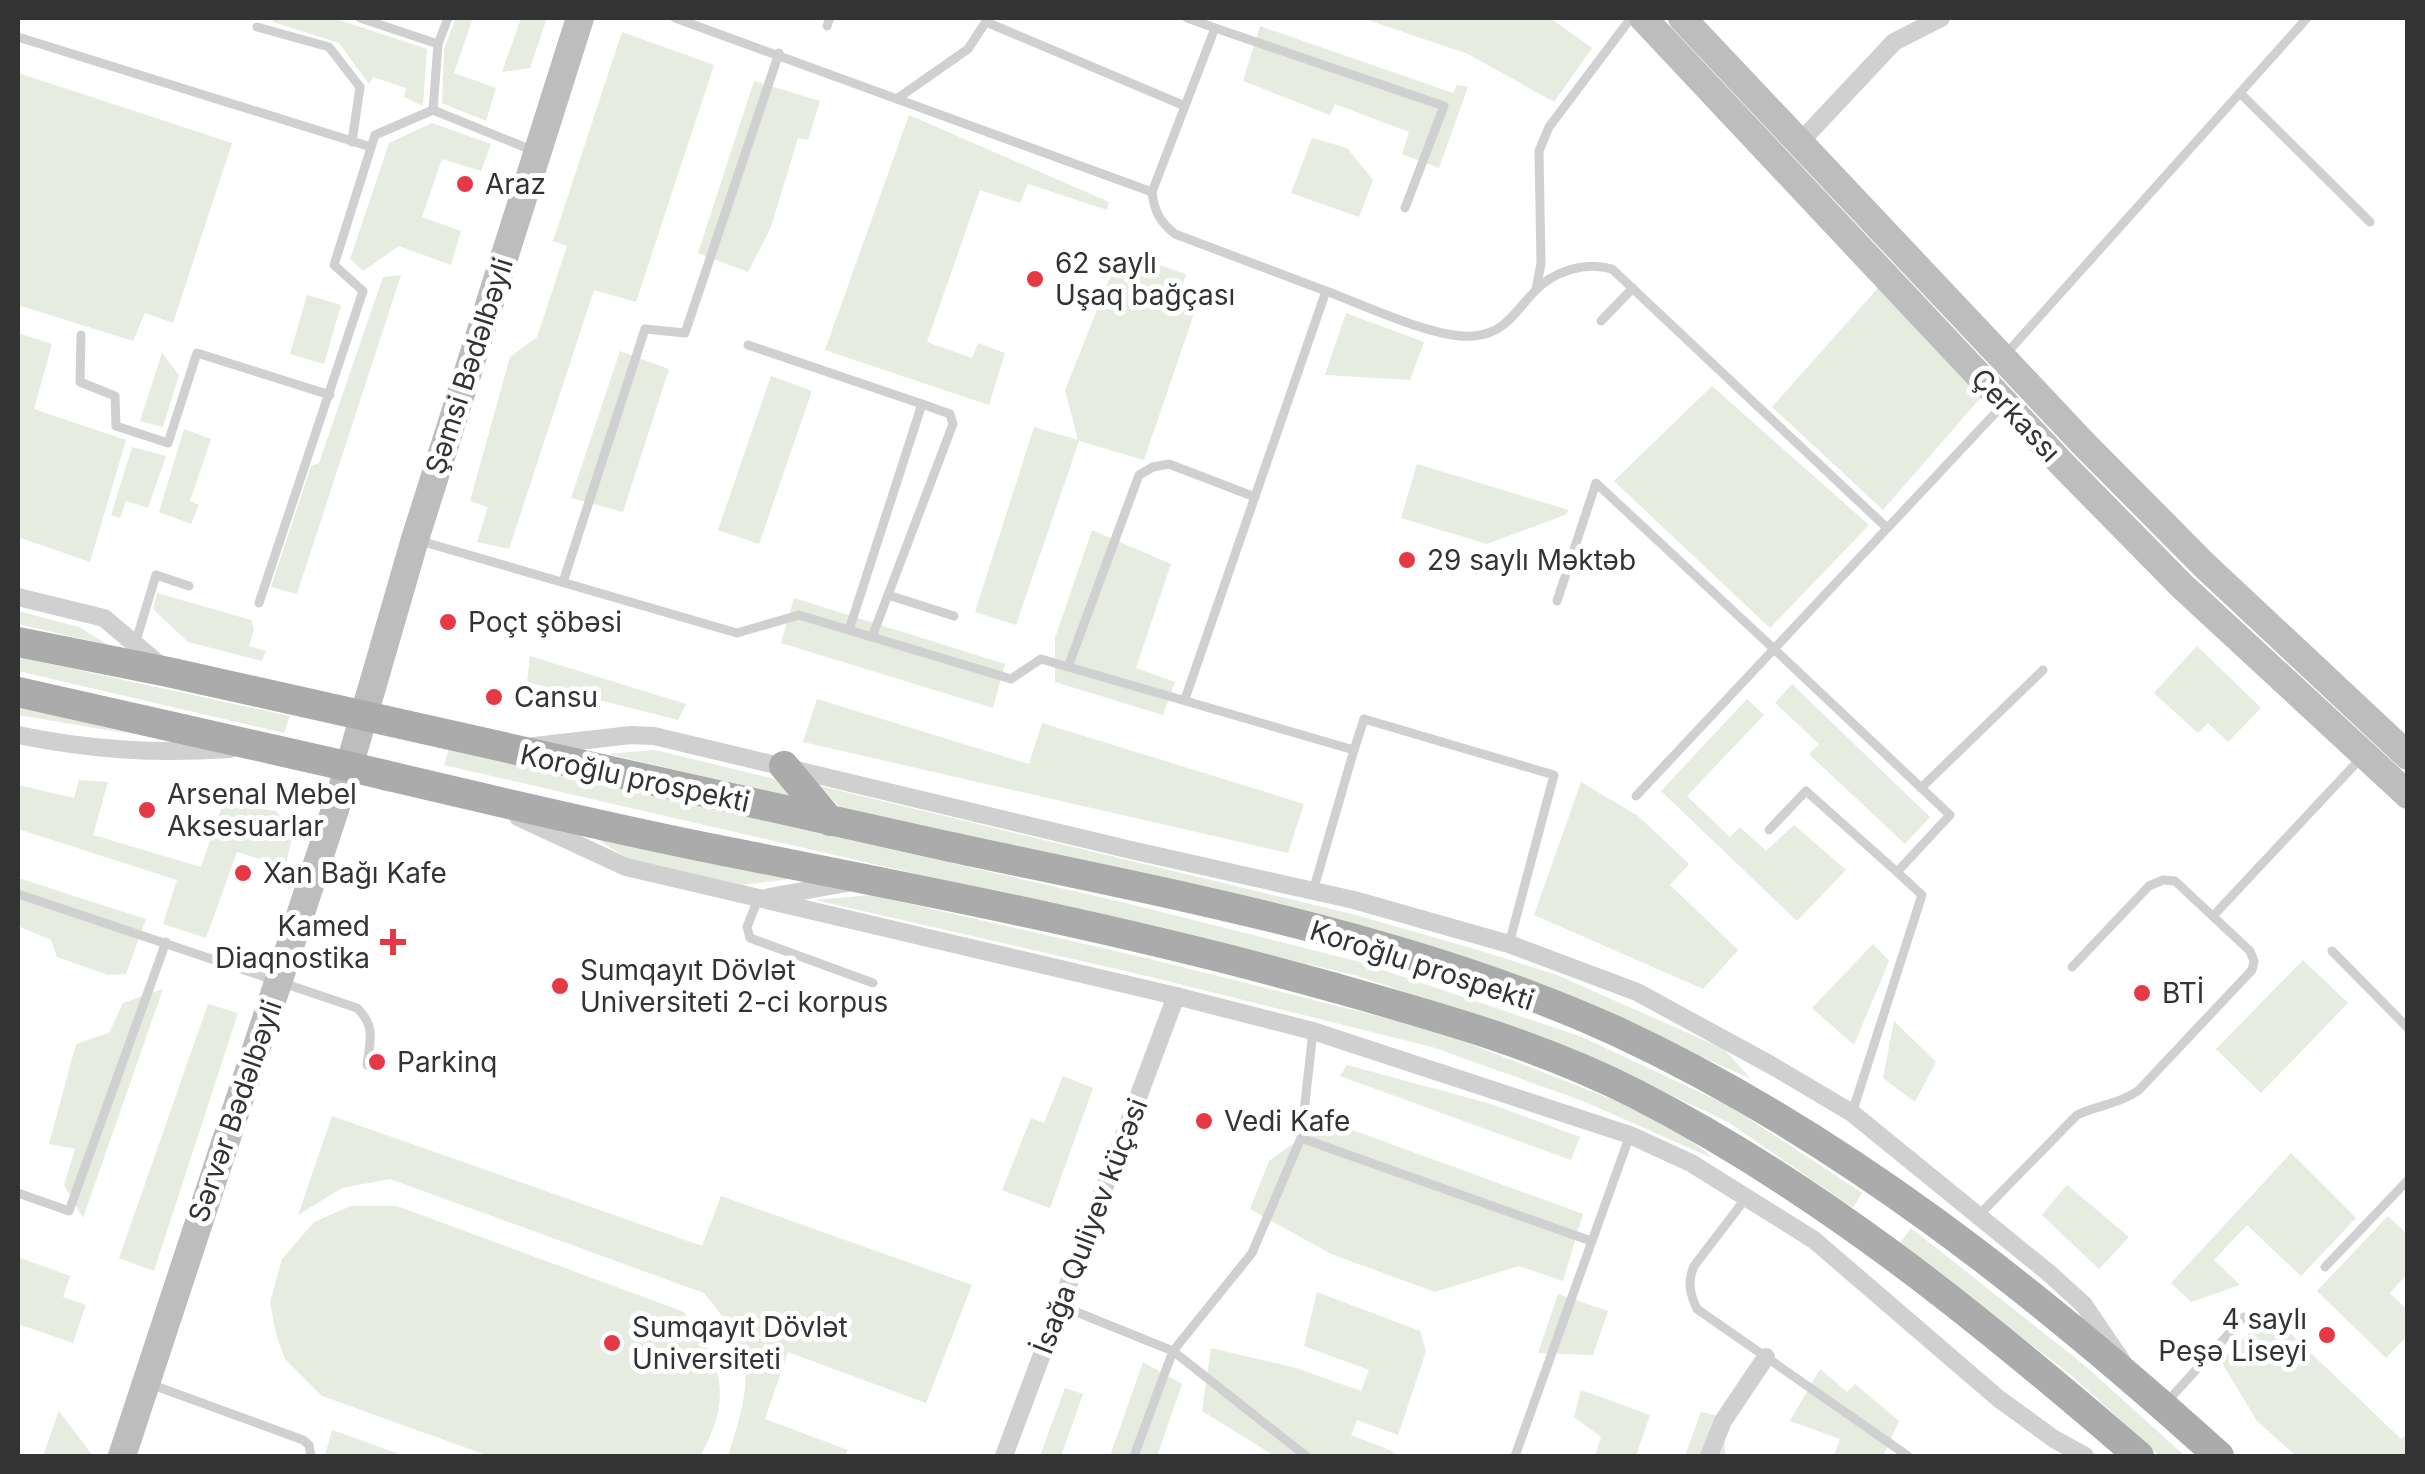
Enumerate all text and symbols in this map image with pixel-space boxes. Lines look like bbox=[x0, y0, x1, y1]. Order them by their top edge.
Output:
place label: Araz bbox=[485, 167, 546, 201]
marker: Araz bbox=[454, 173, 476, 195]
place label: 62 saylı Uşaq bağçası bbox=[1055, 246, 1235, 312]
street label: Şəmsi Bədəlbəyli bbox=[418, 254, 520, 478]
marker: 62 saylı Uşaq bağçası bbox=[1024, 268, 1046, 290]
street label: Çerkassı bbox=[1964, 361, 2068, 469]
place label: 29 saylı Məktəb bbox=[1427, 543, 1636, 577]
marker: 29 saylı Məktəb bbox=[1396, 549, 1418, 571]
place label: Poçt şöbəsi bbox=[468, 605, 622, 639]
marker: Poçt şöbəsi bbox=[437, 611, 459, 633]
place label: Cansu bbox=[514, 680, 598, 714]
marker: Cansu bbox=[483, 686, 505, 708]
street label: Koroğlu prospekti bbox=[517, 737, 753, 819]
place label: Arsenal Mebel Aksesuarlar bbox=[167, 777, 357, 843]
marker: Arsenal Mebel Aksesuarlar bbox=[136, 799, 158, 821]
place label: Xan Bağı Kafe bbox=[263, 856, 447, 890]
marker: Xan Bağı Kafe bbox=[232, 862, 254, 884]
place label: Kamed Diaqnostika bbox=[215, 909, 370, 975]
street label: Koroğlu prospekti bbox=[1306, 913, 1538, 1017]
marker: Kamed Diaqnostika bbox=[380, 929, 406, 955]
place label: Sumqayıt Dövlət Universiteti 2-ci korpus bbox=[580, 953, 888, 1019]
marker: Sumqayıt Dövlət Universiteti 2-ci korpus bbox=[549, 975, 571, 997]
place label: BTİ bbox=[2162, 976, 2204, 1010]
marker: BTİ bbox=[2131, 982, 2153, 1004]
street label: Sərvər Bədəlbəyli bbox=[181, 996, 289, 1226]
place label: Parkinq bbox=[397, 1045, 497, 1079]
marker: Parkinq bbox=[366, 1051, 388, 1073]
street label: İsağa Quliyev küçəsi bbox=[1026, 1094, 1154, 1358]
place label: Vedi Kafe bbox=[1224, 1104, 1350, 1138]
marker: Vedi Kafe bbox=[1193, 1110, 1215, 1132]
place label: 4 saylı Peşə Liseyi bbox=[2158, 1302, 2307, 1368]
place label: Sumqayıt Dövlət Universiteti bbox=[632, 1310, 848, 1376]
marker: 4 saylı Peşə Liseyi bbox=[2316, 1324, 2338, 1346]
marker: Sumqayıt Dövlət Universiteti bbox=[601, 1332, 623, 1354]

